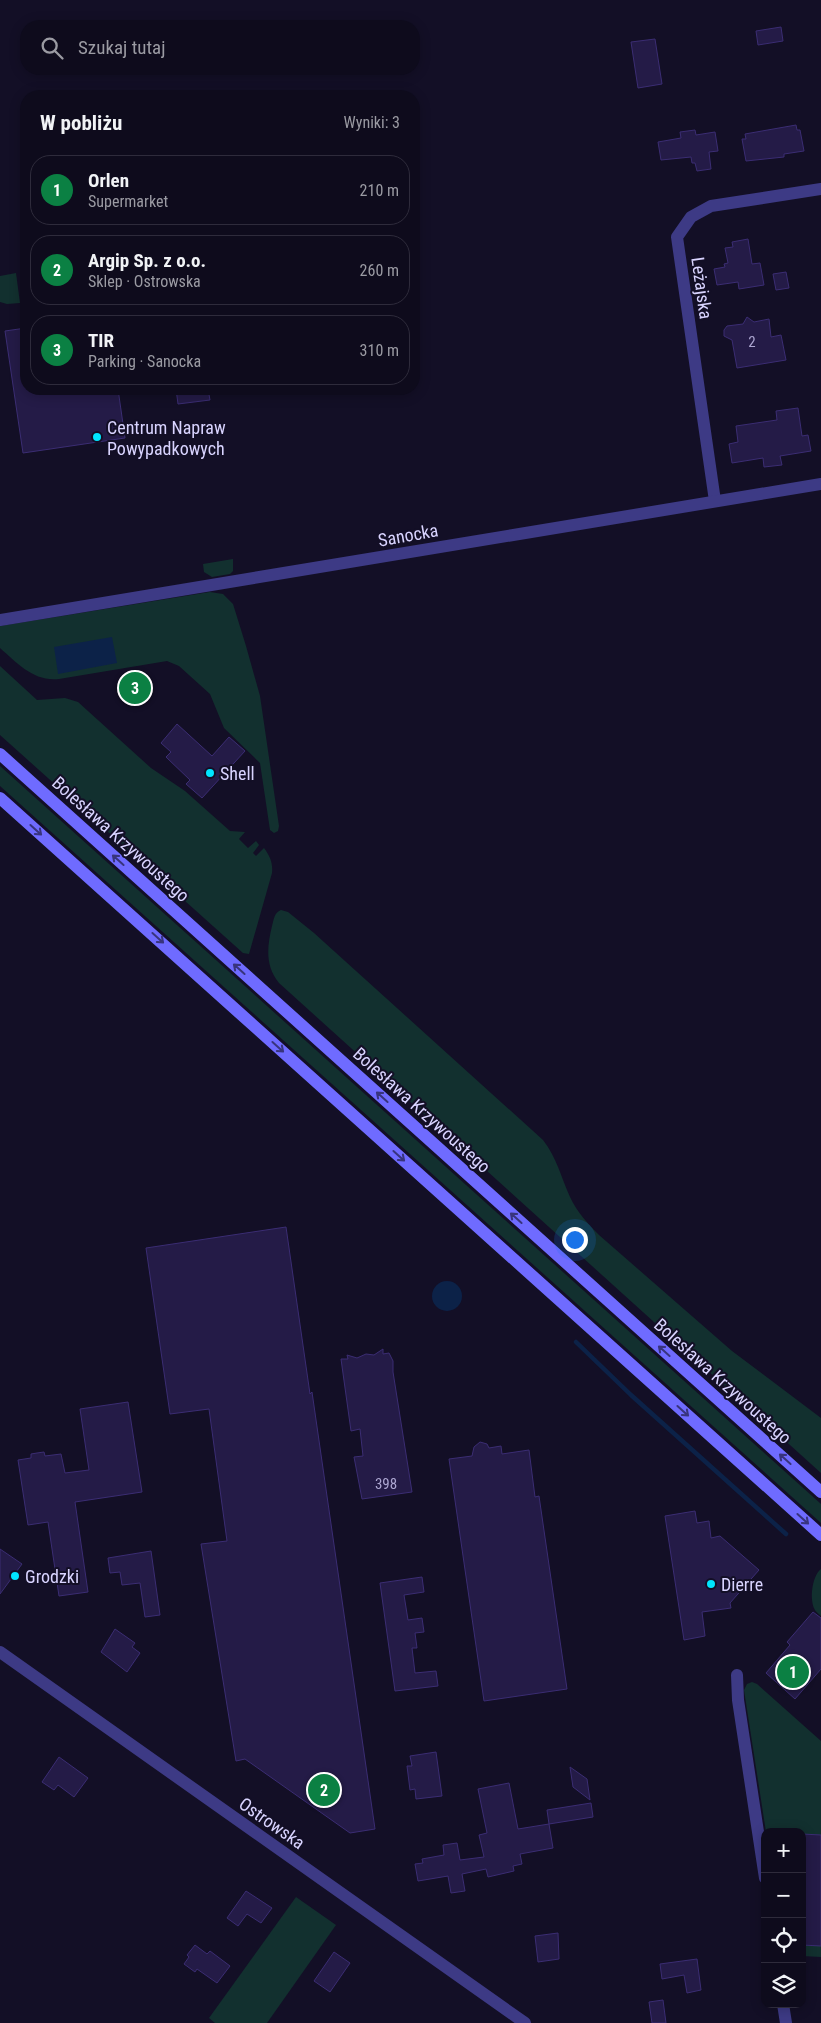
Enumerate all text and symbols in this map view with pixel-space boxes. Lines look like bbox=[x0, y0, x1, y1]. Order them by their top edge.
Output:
search box bbox=[20, 20, 420, 75]
icon: search bbox=[38, 34, 66, 62]
text: Szukaj tutaj bbox=[78, 36, 165, 59]
text: W pobliżu bbox=[40, 111, 122, 135]
text: Wyniki: 3 bbox=[344, 113, 400, 132]
text: Orlen bbox=[88, 169, 129, 192]
text: 1 bbox=[53, 181, 61, 200]
text: 210 m bbox=[360, 181, 399, 200]
text: Supermarket bbox=[88, 192, 168, 211]
text: Argip Sp. z o.o. bbox=[88, 249, 206, 272]
street label: Leżajska bbox=[687, 256, 717, 320]
text: 2 bbox=[53, 261, 61, 280]
text: 260 m bbox=[360, 261, 399, 280]
text: Sklep · Ostrowska bbox=[88, 272, 201, 291]
text: TIR bbox=[88, 329, 114, 352]
house number: 2 bbox=[748, 333, 756, 351]
text: 3 bbox=[53, 341, 61, 360]
text: 310 m bbox=[360, 341, 399, 360]
text: Parking · Sanocka bbox=[88, 352, 201, 371]
place label: Centrum Napraw Powypadkowych bbox=[107, 417, 226, 459]
marker: Centrum Napraw Powypadkowych bbox=[91, 431, 103, 443]
street label: Sanocka bbox=[376, 519, 440, 551]
pin: 3 bbox=[119, 669, 151, 707]
place label: Shell bbox=[220, 763, 255, 784]
marker: Shell bbox=[204, 767, 216, 779]
street label: Bolesława Krzywoustego bbox=[48, 772, 194, 906]
one-way arrow bbox=[30, 824, 43, 836]
one-way arrow bbox=[112, 854, 125, 866]
one-way arrow bbox=[151, 932, 164, 944]
one-way arrow bbox=[233, 963, 246, 974]
one-way arrow bbox=[272, 1041, 285, 1053]
street label: Bolesława Krzywoustego bbox=[349, 1043, 495, 1177]
one-way arrow bbox=[376, 1091, 389, 1103]
one-way arrow bbox=[393, 1150, 406, 1161]
one-way arrow bbox=[510, 1212, 523, 1223]
your location bbox=[562, 1227, 588, 1253]
street label: Bolesława Krzywoustego bbox=[650, 1314, 796, 1448]
one-way arrow bbox=[657, 1345, 670, 1356]
one-way arrow bbox=[677, 1405, 690, 1417]
one-way arrow bbox=[778, 1453, 791, 1465]
house number: 398 bbox=[375, 1475, 397, 1493]
one-way arrow bbox=[796, 1513, 809, 1524]
place label: Grodzki bbox=[25, 1566, 79, 1587]
marker: Grodzki bbox=[9, 1570, 21, 1582]
place label: Dierre bbox=[721, 1574, 763, 1595]
marker: Dierre bbox=[705, 1578, 717, 1590]
pin: 1 bbox=[777, 1653, 809, 1691]
pin: 2 bbox=[308, 1771, 340, 1809]
street label: Ostrowska bbox=[235, 1793, 309, 1853]
map controls bbox=[761, 1828, 806, 2008]
button: + bbox=[761, 1828, 806, 1873]
button: − bbox=[761, 1873, 806, 1918]
button: locate bbox=[761, 1918, 806, 1963]
button: layers bbox=[761, 1963, 806, 2008]

